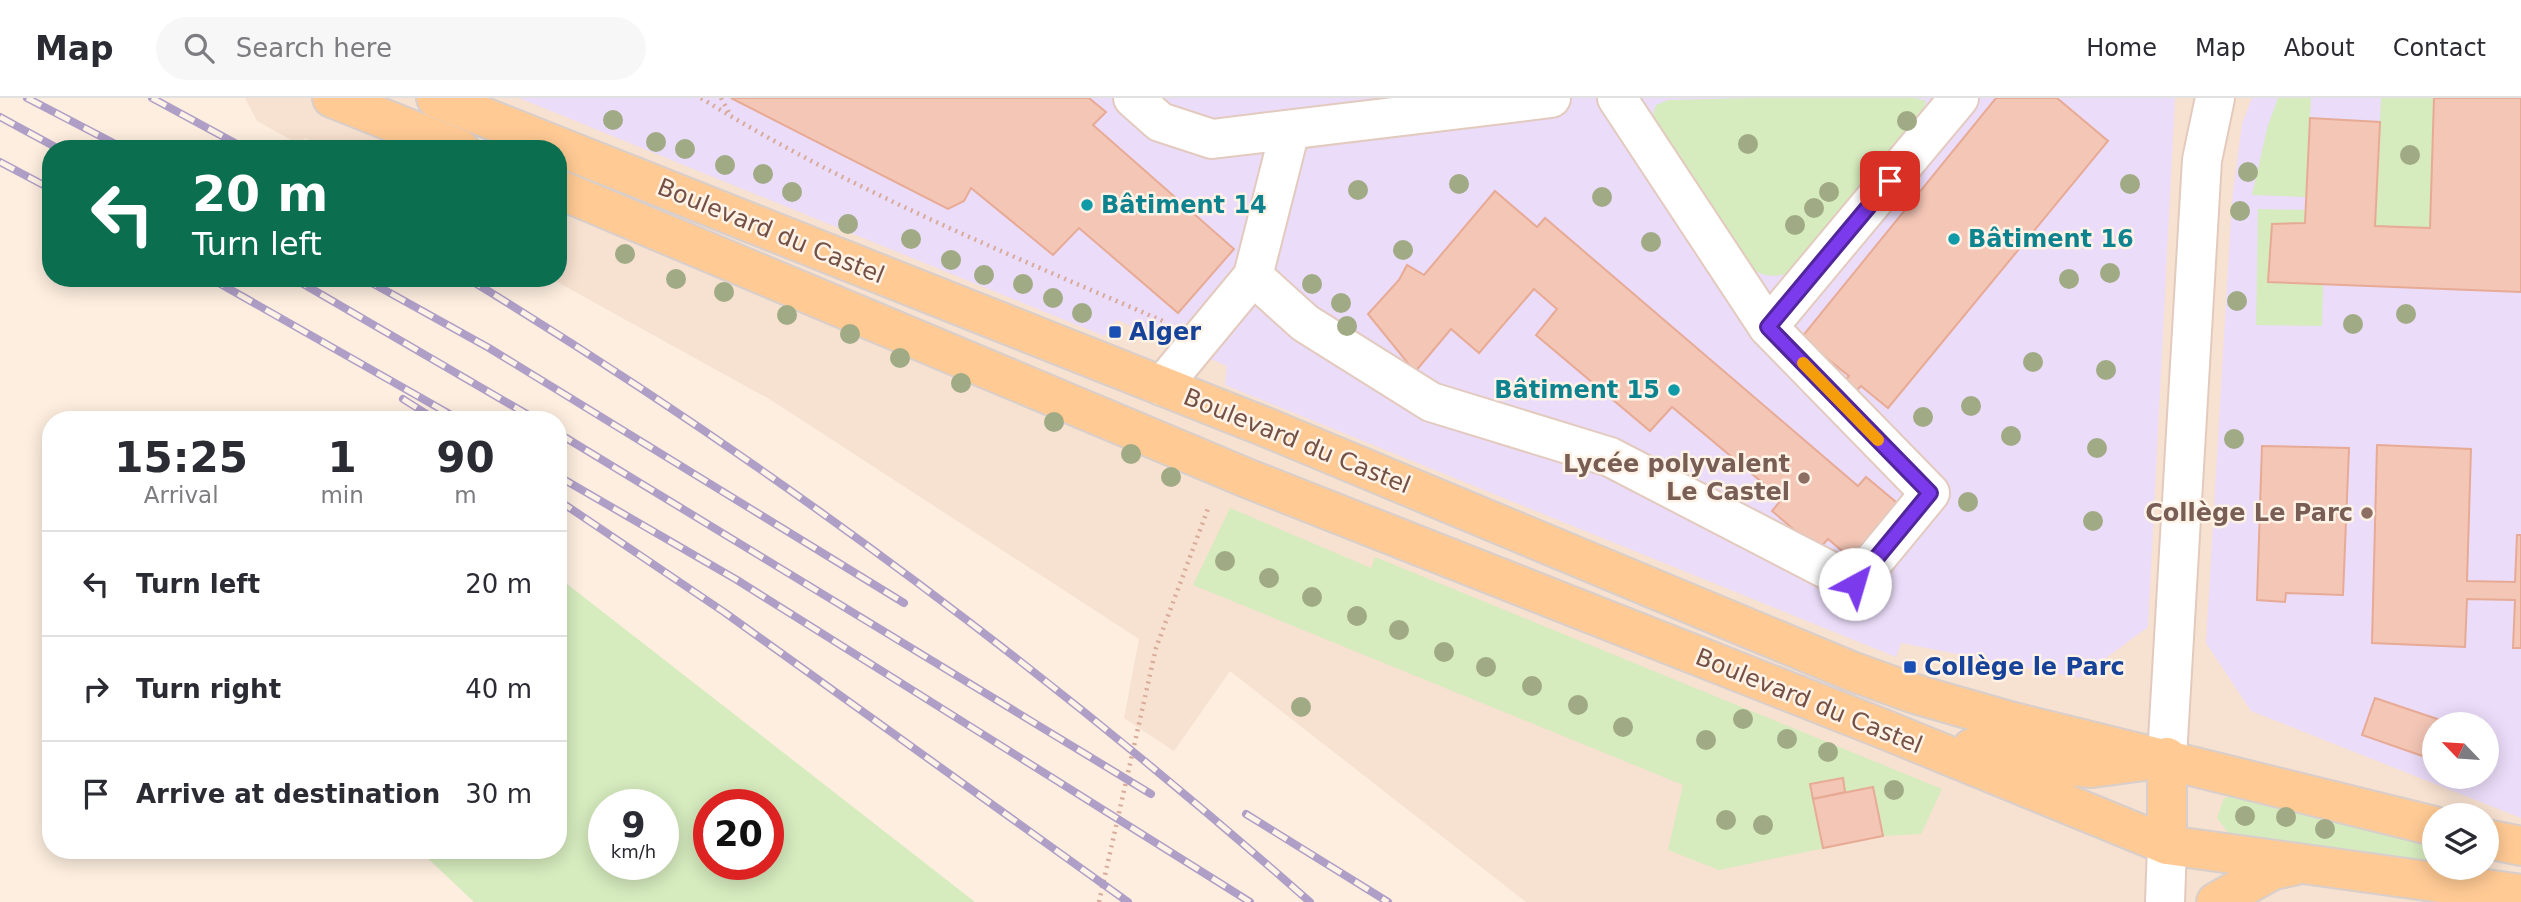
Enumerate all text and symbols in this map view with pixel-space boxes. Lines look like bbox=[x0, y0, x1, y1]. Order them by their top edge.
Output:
search box bbox=[156, 17, 646, 80]
text: Map bbox=[35, 29, 114, 68]
icon: search bbox=[180, 29, 218, 67]
text: Search here bbox=[236, 33, 392, 63]
text: Home bbox=[2086, 34, 2157, 62]
text: Map bbox=[2195, 34, 2246, 62]
text: About bbox=[2284, 34, 2355, 62]
text: Contact bbox=[2393, 34, 2486, 62]
pin bbox=[1860, 151, 1920, 211]
icon: arrive bbox=[1871, 162, 1909, 200]
text: 20 m bbox=[192, 166, 328, 223]
icon: left bbox=[77, 168, 168, 259]
street label: Boulevard du Castel bbox=[654, 173, 888, 289]
place label: Bâtiment 14 bbox=[1101, 191, 1267, 219]
marker: Bâtiment 14 bbox=[1079, 197, 1095, 213]
text: Turn left bbox=[192, 225, 322, 263]
place label: Bâtiment 16 bbox=[1968, 225, 2134, 253]
marker: Bâtiment 16 bbox=[1946, 231, 1962, 247]
place label: Alger bbox=[1129, 318, 1201, 346]
marker: Alger bbox=[1107, 324, 1123, 340]
place label: Bâtiment 15 bbox=[1494, 376, 1660, 404]
marker: Bâtiment 15 bbox=[1666, 382, 1682, 398]
street label: Boulevard du Castel bbox=[1180, 383, 1414, 499]
text: 15:25 bbox=[114, 433, 248, 482]
text: 1 bbox=[327, 433, 357, 482]
text: 90 bbox=[436, 433, 495, 482]
place label: Lycée polyvalent Le Castel bbox=[1563, 450, 1790, 506]
marker: Lycée polyvalent Le Castel bbox=[1796, 470, 1812, 486]
text: Arrival bbox=[144, 482, 219, 508]
text: min bbox=[320, 482, 364, 508]
text: m bbox=[454, 482, 477, 508]
place label: Collège Le Parc bbox=[2145, 499, 2353, 527]
marker: Collège Le Parc bbox=[2359, 505, 2375, 521]
position arrow bbox=[1818, 547, 1892, 621]
icon: left bbox=[77, 565, 115, 603]
text: Turn left bbox=[136, 569, 260, 599]
text: 20 m bbox=[465, 569, 532, 599]
street label: Boulevard du Castel bbox=[1692, 643, 1926, 759]
place label: Collège le Parc bbox=[1924, 653, 2125, 681]
marker: Collège le Parc bbox=[1902, 659, 1918, 675]
icon: right bbox=[77, 670, 115, 708]
text: Turn right bbox=[136, 674, 281, 704]
text: 40 m bbox=[465, 674, 532, 704]
north arrow bbox=[2422, 712, 2499, 789]
map controls bbox=[2422, 712, 2499, 880]
icon: arrive bbox=[77, 775, 115, 813]
text: Arrive at destination bbox=[136, 779, 440, 809]
text: 30 m bbox=[465, 779, 532, 809]
speed limit sign: 20 bbox=[693, 789, 784, 880]
button: layers bbox=[2422, 803, 2499, 880]
text: 9 bbox=[621, 805, 646, 845]
text: km/h bbox=[611, 841, 656, 862]

